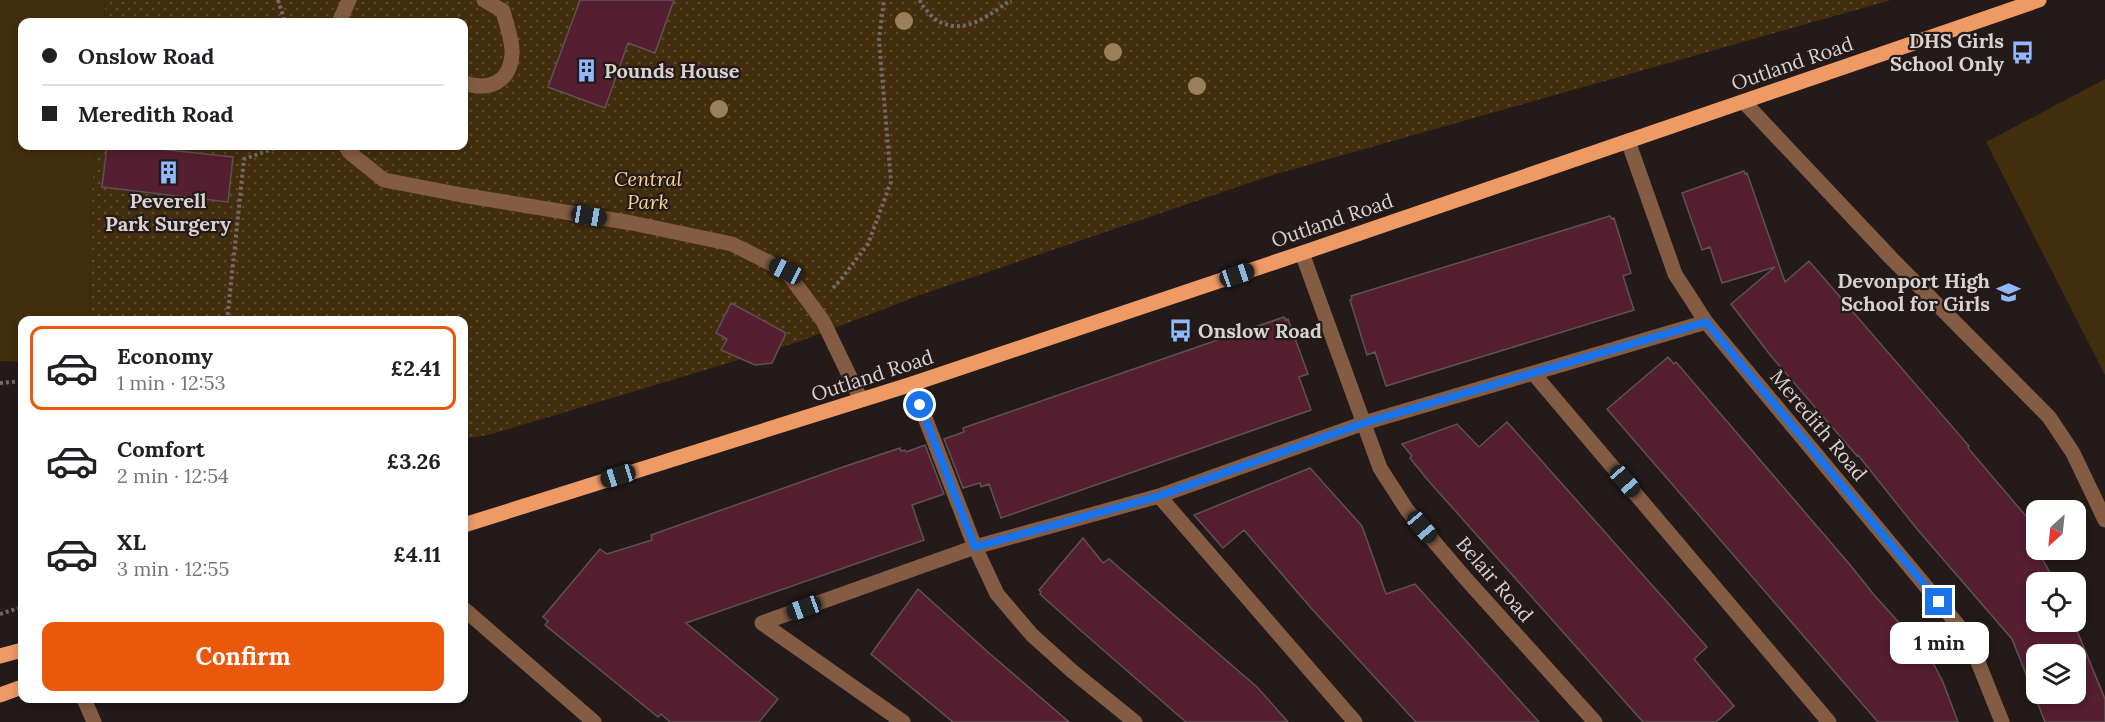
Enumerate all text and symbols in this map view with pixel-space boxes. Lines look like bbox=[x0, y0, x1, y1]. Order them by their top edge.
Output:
place label: DHS Girls School Only bbox=[1890, 28, 2004, 76]
street label: Outland Road bbox=[1728, 30, 1856, 96]
bus stop icon: DHS Girls School Only bbox=[2009, 39, 2035, 65]
text: Onslow Road bbox=[78, 42, 214, 70]
building icon: Pounds House bbox=[573, 57, 599, 83]
place label: Pounds House bbox=[604, 58, 740, 83]
text: Meredith Road bbox=[78, 100, 234, 128]
building icon: Peverell Park Surgery bbox=[155, 159, 181, 185]
park label: Central Park bbox=[614, 166, 682, 214]
street label: Outland Road bbox=[1268, 187, 1396, 253]
place label: Peverell Park Surgery bbox=[105, 188, 231, 236]
car bbox=[570, 204, 608, 228]
car bbox=[766, 255, 806, 287]
car bbox=[1217, 261, 1257, 289]
place label: Devonport High School for Girls bbox=[1837, 268, 1991, 316]
school or university icon: Devonport High School for Girls bbox=[1995, 279, 2021, 305]
bus stop icon: Onslow Road bbox=[1167, 317, 1193, 343]
place label: Onslow Road bbox=[1198, 318, 1322, 343]
icon: car bbox=[45, 341, 99, 395]
text: Economy bbox=[117, 342, 213, 370]
street label: Outland Road bbox=[808, 343, 936, 407]
text: £2.41 bbox=[391, 354, 441, 382]
street label: Meredith Road bbox=[1765, 364, 1873, 486]
text: 1 min · 12:53 bbox=[117, 370, 226, 395]
route start bbox=[906, 391, 933, 418]
icon: car bbox=[45, 434, 99, 488]
text: Comfort bbox=[117, 435, 205, 463]
text: £3.26 bbox=[387, 447, 441, 475]
car bbox=[598, 462, 638, 490]
car bbox=[1606, 462, 1644, 500]
text: 2 min · 12:54 bbox=[117, 463, 229, 488]
north arrow bbox=[2026, 500, 2086, 560]
map controls bbox=[2026, 500, 2086, 704]
car bbox=[1404, 507, 1440, 547]
icon: car bbox=[45, 527, 99, 581]
text: XL bbox=[117, 528, 146, 556]
street label: Belair Road bbox=[1451, 531, 1539, 627]
text: £4.11 bbox=[393, 540, 441, 568]
text: 3 min · 12:55 bbox=[117, 556, 229, 581]
button: locate bbox=[2026, 572, 2086, 632]
route end bbox=[1925, 588, 1952, 615]
car bbox=[784, 593, 824, 623]
button: Confirm bbox=[42, 622, 444, 691]
callout: 1 min bbox=[1890, 623, 1988, 665]
text: 1 min bbox=[1914, 630, 1965, 655]
button: layers bbox=[2026, 644, 2086, 704]

